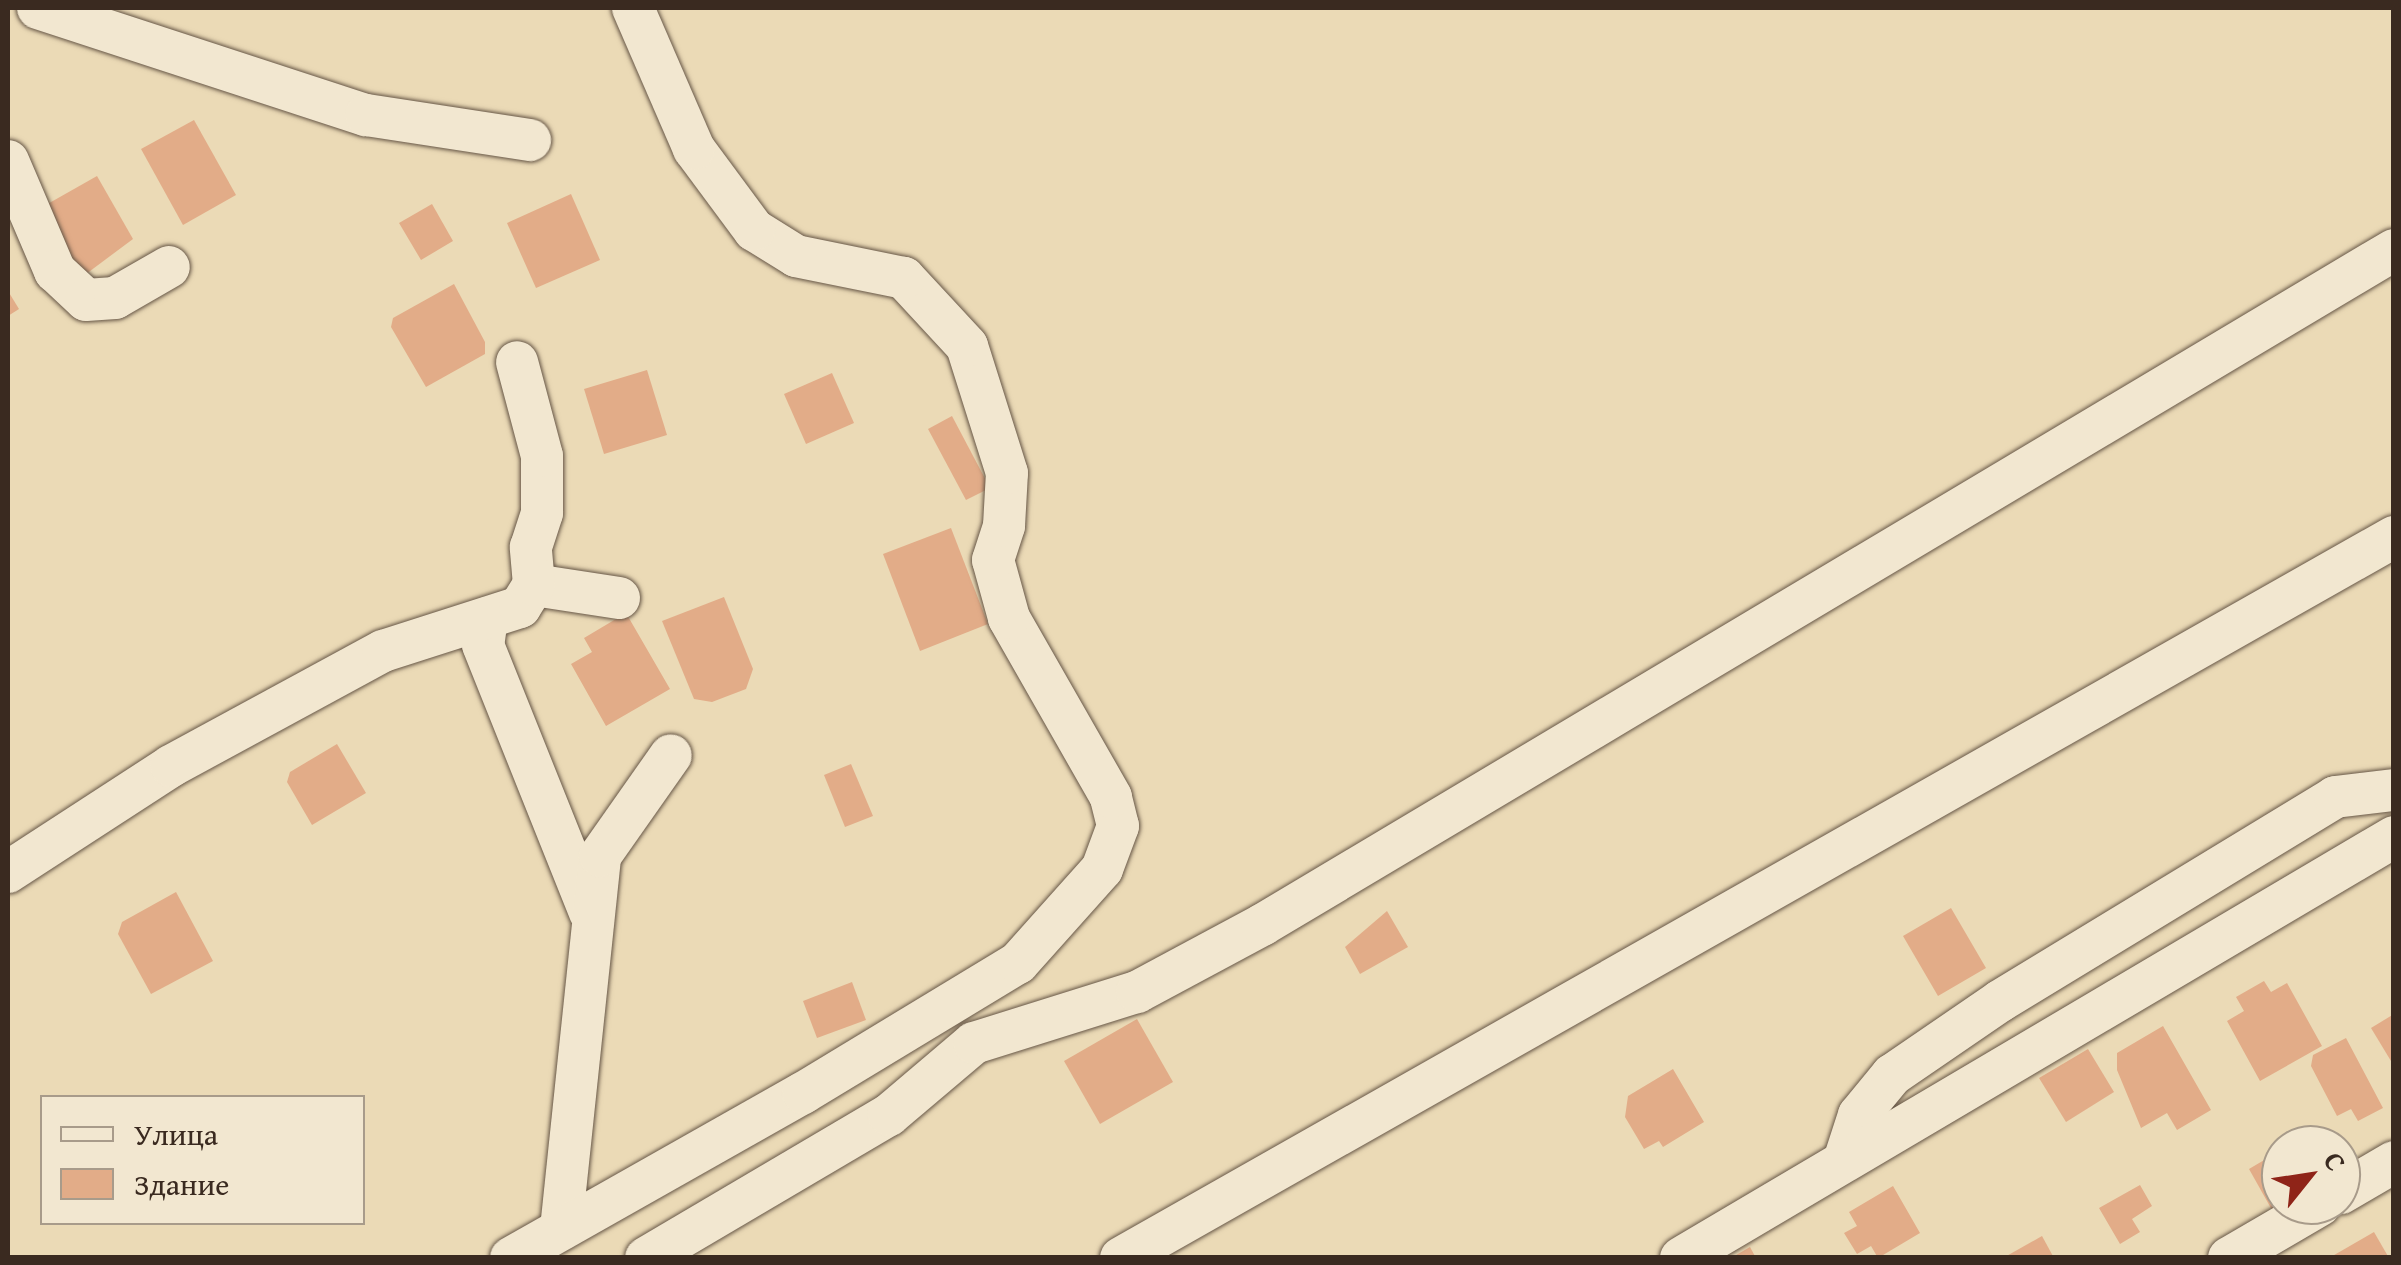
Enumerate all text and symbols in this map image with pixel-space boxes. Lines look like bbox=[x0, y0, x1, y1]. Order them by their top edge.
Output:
legend bbox=[40, 1095, 365, 1225]
text: Улица bbox=[134, 1112, 218, 1156]
north arrow bbox=[2261, 1125, 2361, 1225]
text: С bbox=[2314, 1144, 2357, 1178]
text: Здание bbox=[134, 1162, 229, 1206]

